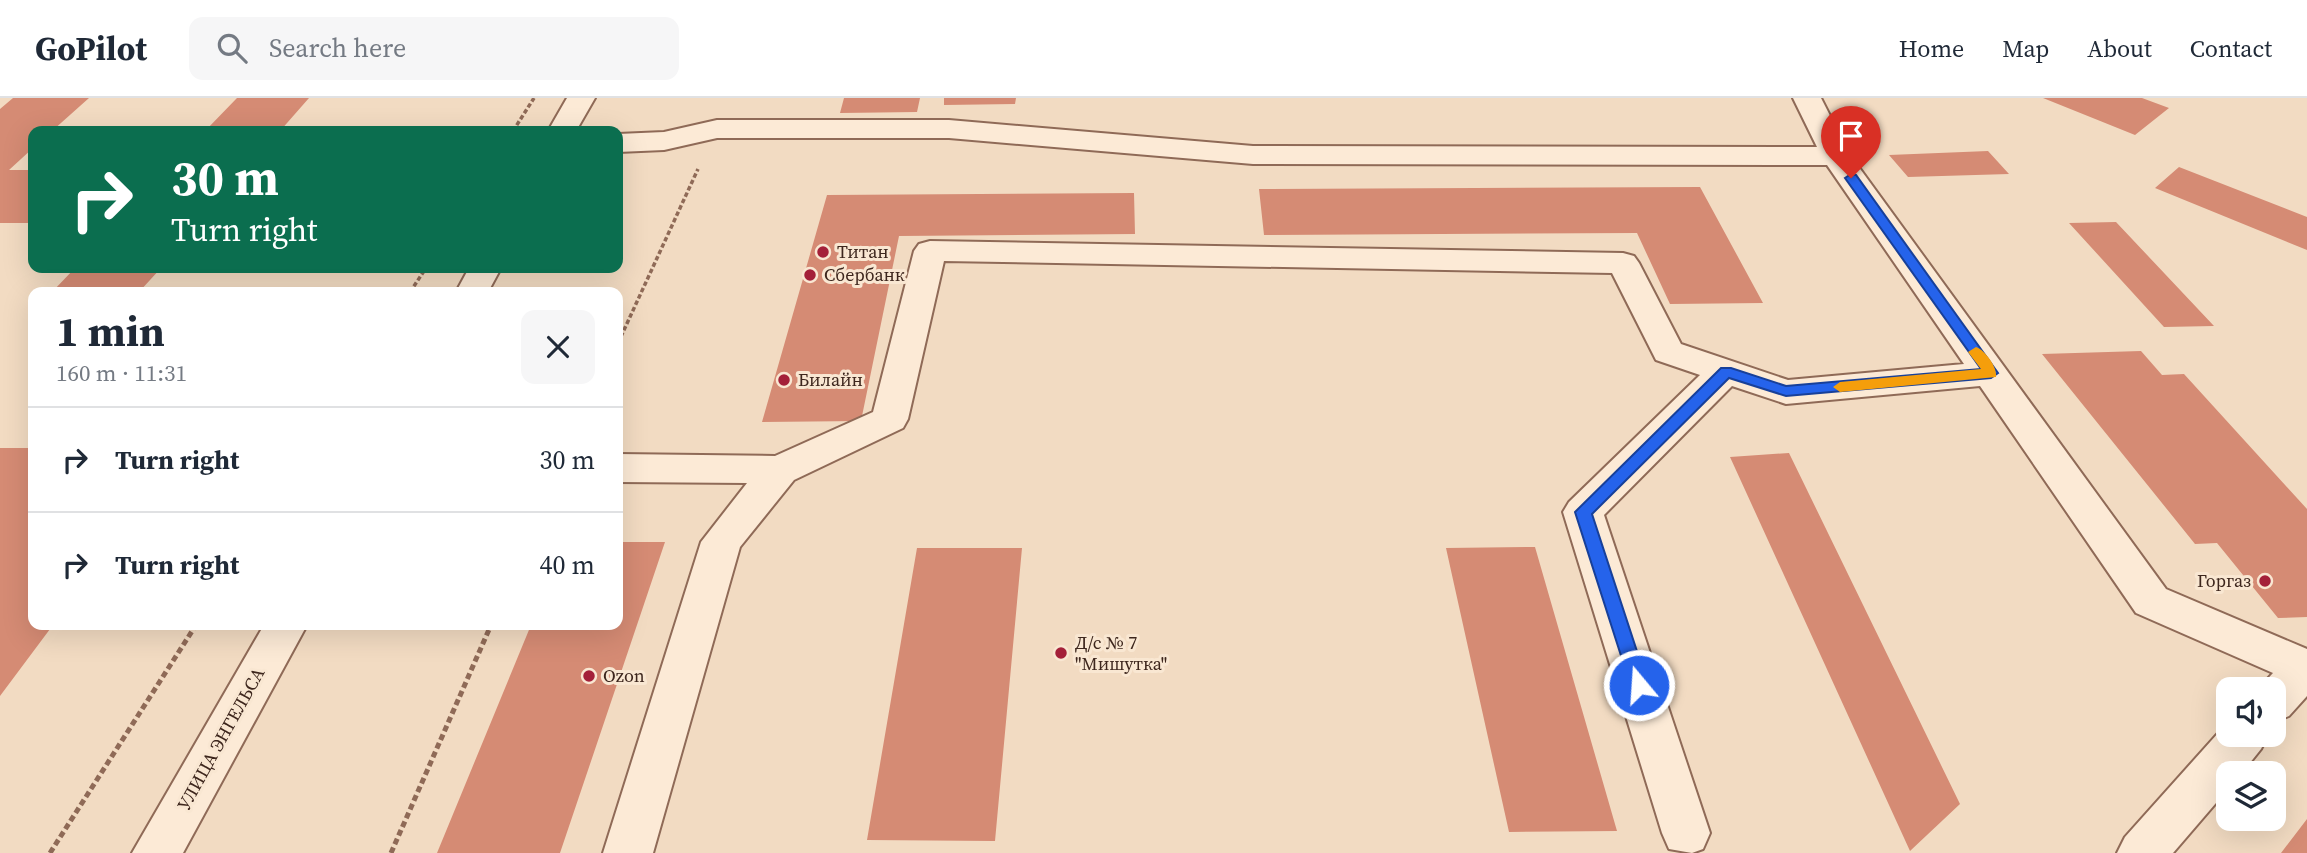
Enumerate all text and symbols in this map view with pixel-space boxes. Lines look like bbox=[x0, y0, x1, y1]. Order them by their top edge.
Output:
search box bbox=[189, 17, 679, 80]
text: GoPilot bbox=[35, 26, 147, 71]
icon: search bbox=[213, 29, 251, 67]
text: Search here bbox=[269, 30, 406, 66]
text: Home bbox=[1899, 32, 1964, 65]
text: Map bbox=[2002, 32, 2049, 65]
text: About bbox=[2087, 32, 2152, 65]
text: Contact bbox=[2190, 32, 2272, 65]
pin bbox=[1821, 106, 1881, 178]
icon: arrive bbox=[1832, 117, 1870, 155]
text: 30 m bbox=[171, 144, 279, 211]
icon: right bbox=[56, 154, 147, 245]
text: Turn right bbox=[171, 208, 317, 252]
place label: Титан bbox=[837, 239, 889, 264]
marker: Титан bbox=[815, 244, 831, 260]
place label: Сбербанк bbox=[824, 262, 905, 287]
marker: Сбербанк bbox=[802, 267, 818, 283]
text: 1 min bbox=[56, 302, 165, 360]
button: close bbox=[521, 310, 595, 384]
text: 160 m · 11:31 bbox=[56, 357, 187, 389]
place label: Билайн bbox=[798, 367, 863, 392]
marker: Билайн bbox=[776, 372, 792, 388]
icon: right bbox=[56, 441, 94, 479]
text: Turn right bbox=[115, 442, 239, 478]
text: 30 m bbox=[540, 442, 595, 478]
icon: right bbox=[56, 546, 94, 584]
text: Turn right bbox=[115, 547, 239, 583]
text: 40 m bbox=[540, 547, 595, 583]
place label: Горгаз bbox=[2197, 568, 2251, 593]
marker: Горгаз bbox=[2257, 573, 2273, 589]
place label: Д/с № 7 "Мишутка" bbox=[1075, 630, 1167, 676]
marker: Д/с № 7 "Мишутка" bbox=[1053, 645, 1069, 661]
position arrow bbox=[1602, 648, 1676, 722]
street label: УЛИЦА ЭНГЕЛЬСА bbox=[171, 663, 270, 815]
place label: Ozon bbox=[603, 663, 645, 688]
marker: Ozon bbox=[581, 668, 597, 684]
map controls bbox=[2216, 677, 2286, 831]
button: sound bbox=[2216, 677, 2286, 747]
button: layers bbox=[2216, 761, 2286, 831]

